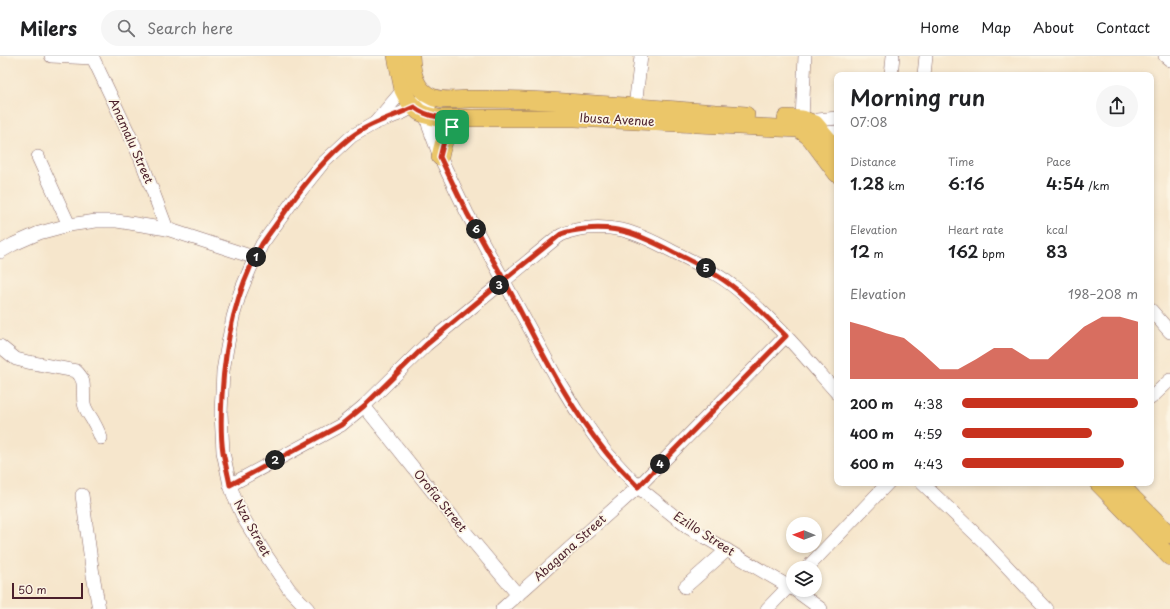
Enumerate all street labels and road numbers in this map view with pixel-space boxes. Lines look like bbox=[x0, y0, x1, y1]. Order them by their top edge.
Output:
street label: Anamalu Street bbox=[105, 95, 159, 186]
street label: Ibusa Avenue bbox=[579, 108, 655, 130]
street label: Orofia Street bbox=[410, 465, 472, 536]
street label: Nza Street bbox=[230, 496, 276, 559]
street label: Ezillo Street bbox=[670, 507, 739, 560]
street label: Abagana Street bbox=[529, 510, 610, 585]

